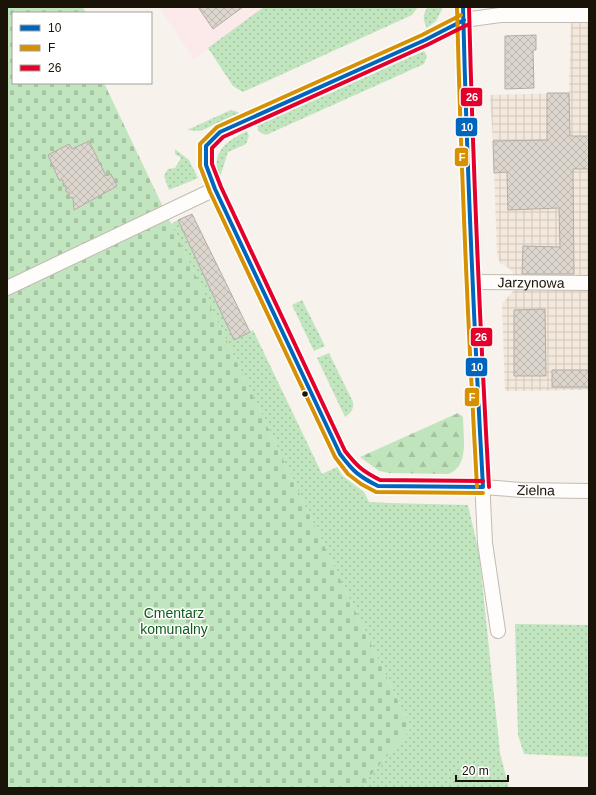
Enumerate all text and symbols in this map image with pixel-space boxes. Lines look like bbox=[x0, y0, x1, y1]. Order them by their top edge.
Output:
legend bbox=[12, 12, 152, 84]
text: 10 bbox=[48, 21, 62, 35]
text: F bbox=[48, 41, 55, 55]
text: 26 bbox=[48, 61, 62, 75]
line badge: 26 bbox=[460, 87, 483, 107]
text: 26 bbox=[466, 91, 478, 103]
line badge: 10 bbox=[455, 117, 478, 137]
text: 10 bbox=[461, 121, 473, 133]
line badge: F bbox=[454, 147, 469, 167]
text: F bbox=[459, 151, 466, 163]
street label: Jarzynowa bbox=[497, 274, 565, 291]
line badge: 26 bbox=[470, 327, 493, 347]
text: 26 bbox=[475, 331, 487, 343]
line badge: 10 bbox=[465, 357, 488, 377]
text: 10 bbox=[471, 361, 483, 373]
line badge: F bbox=[464, 387, 480, 407]
unlabelled marker bbox=[300, 389, 310, 399]
text: F bbox=[469, 391, 476, 403]
street label: Zielna bbox=[516, 482, 555, 498]
park label: Cmentarz komunalny bbox=[140, 605, 208, 637]
scale bar bbox=[456, 757, 508, 783]
text: 20 m bbox=[462, 764, 489, 778]

